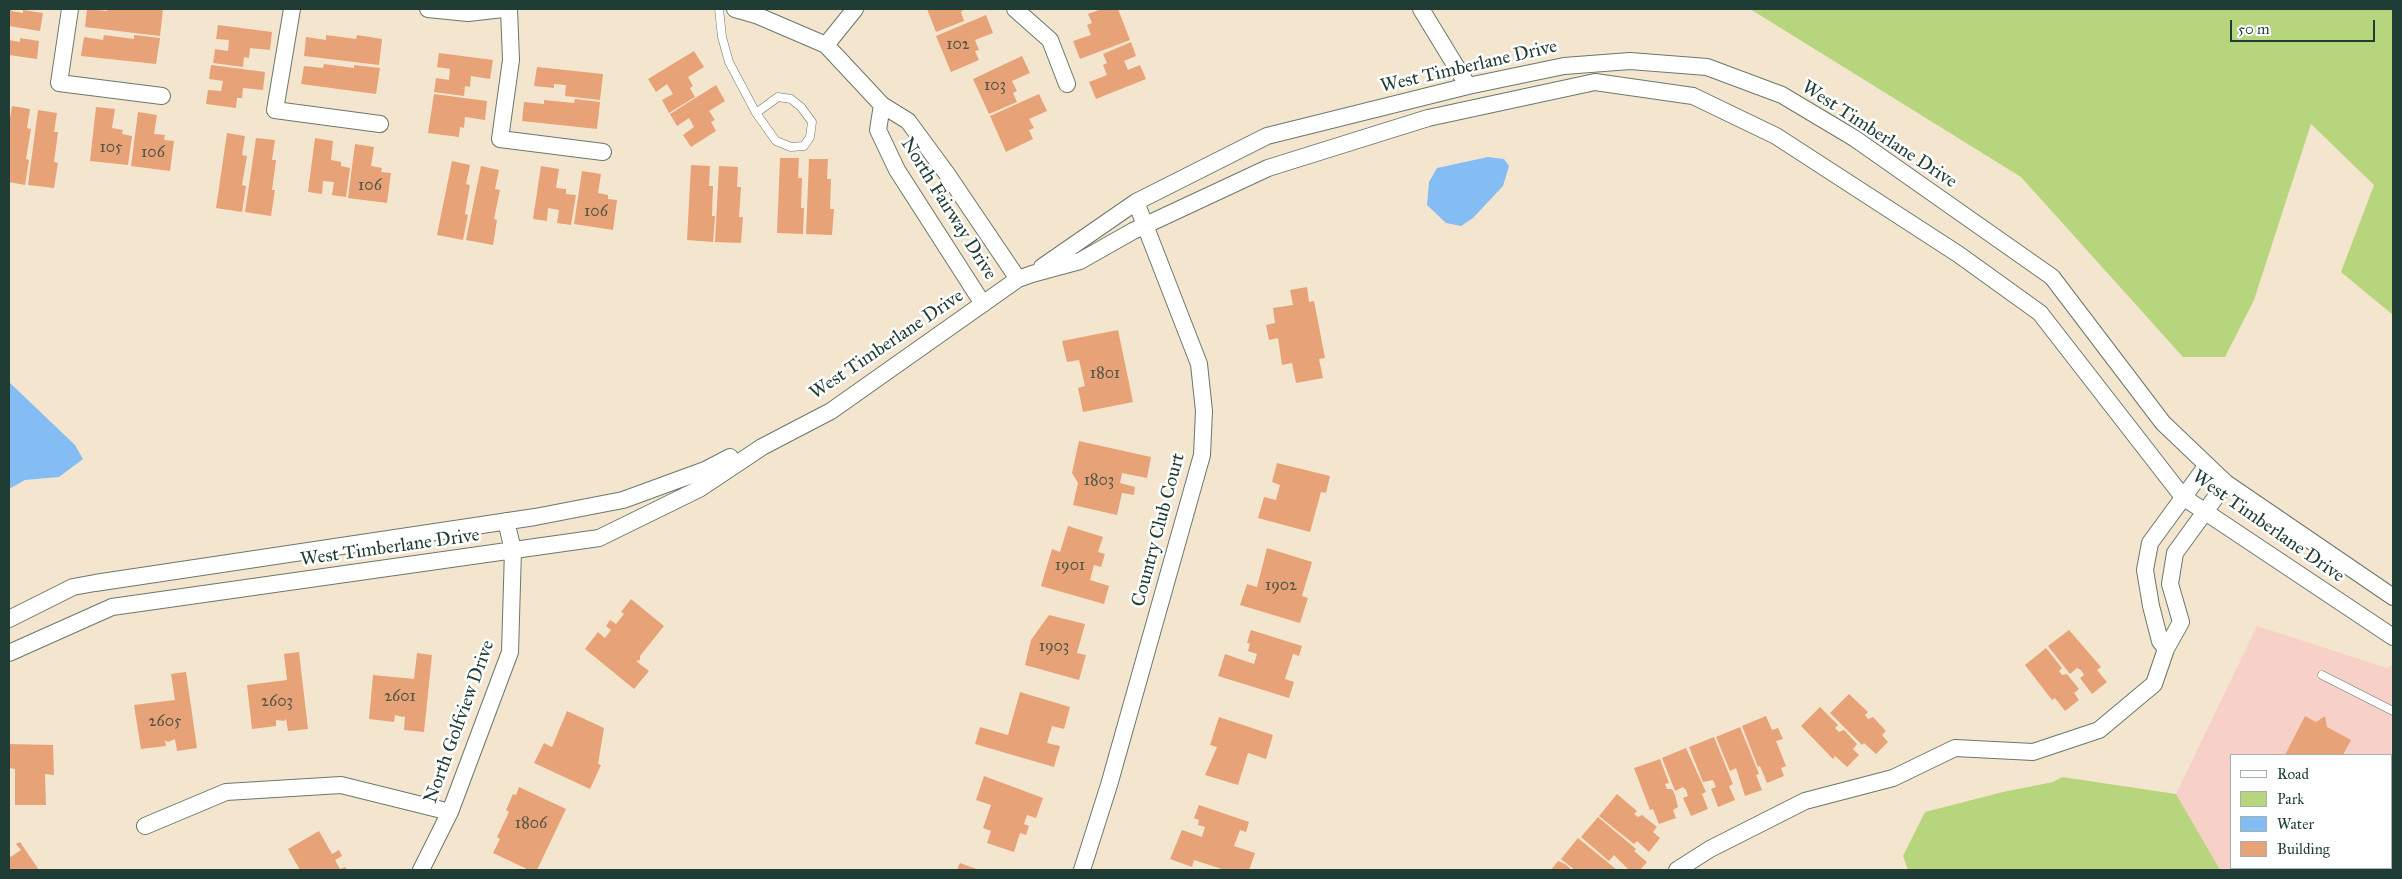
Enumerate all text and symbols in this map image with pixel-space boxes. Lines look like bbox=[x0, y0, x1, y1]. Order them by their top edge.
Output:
scale bar bbox=[2232, 10, 2377, 42]
text: 50 m bbox=[2238, 20, 2270, 38]
house number: 102 bbox=[946, 35, 970, 55]
street label: West Timberlane Drive bbox=[1378, 36, 1560, 98]
house number: 103 bbox=[984, 76, 1006, 96]
street label: West Timberlane Drive bbox=[1797, 76, 1961, 194]
street label: North Fairway Drive bbox=[895, 134, 1001, 284]
house number: 105 bbox=[100, 138, 122, 158]
house number: 106 bbox=[141, 143, 165, 163]
house number: 106 bbox=[358, 176, 382, 196]
house number: 106 bbox=[584, 202, 608, 222]
street label: West Timberlane Drive bbox=[806, 285, 968, 405]
house number: 1801 bbox=[1090, 364, 1120, 384]
street label: Country Club Court bbox=[1128, 451, 1190, 609]
street label: West Timberlane Drive bbox=[2187, 466, 2349, 588]
house number: 1803 bbox=[1084, 471, 1114, 491]
street label: West Timberlane Drive bbox=[299, 524, 481, 572]
house number: 1901 bbox=[1055, 556, 1085, 576]
house number: 1902 bbox=[1265, 576, 1297, 596]
street label: North Golfview Drive bbox=[420, 637, 500, 807]
house number: 1903 bbox=[1039, 637, 1069, 657]
house number: 2601 bbox=[384, 687, 416, 707]
house number: 2603 bbox=[261, 692, 293, 712]
house number: 2605 bbox=[149, 712, 181, 732]
legend bbox=[2230, 754, 2392, 869]
text: Road bbox=[2277, 765, 2309, 783]
text: Park bbox=[2277, 790, 2304, 808]
house number: 1806 bbox=[515, 814, 547, 834]
text: Water bbox=[2277, 815, 2314, 833]
text: Building bbox=[2277, 840, 2330, 858]

